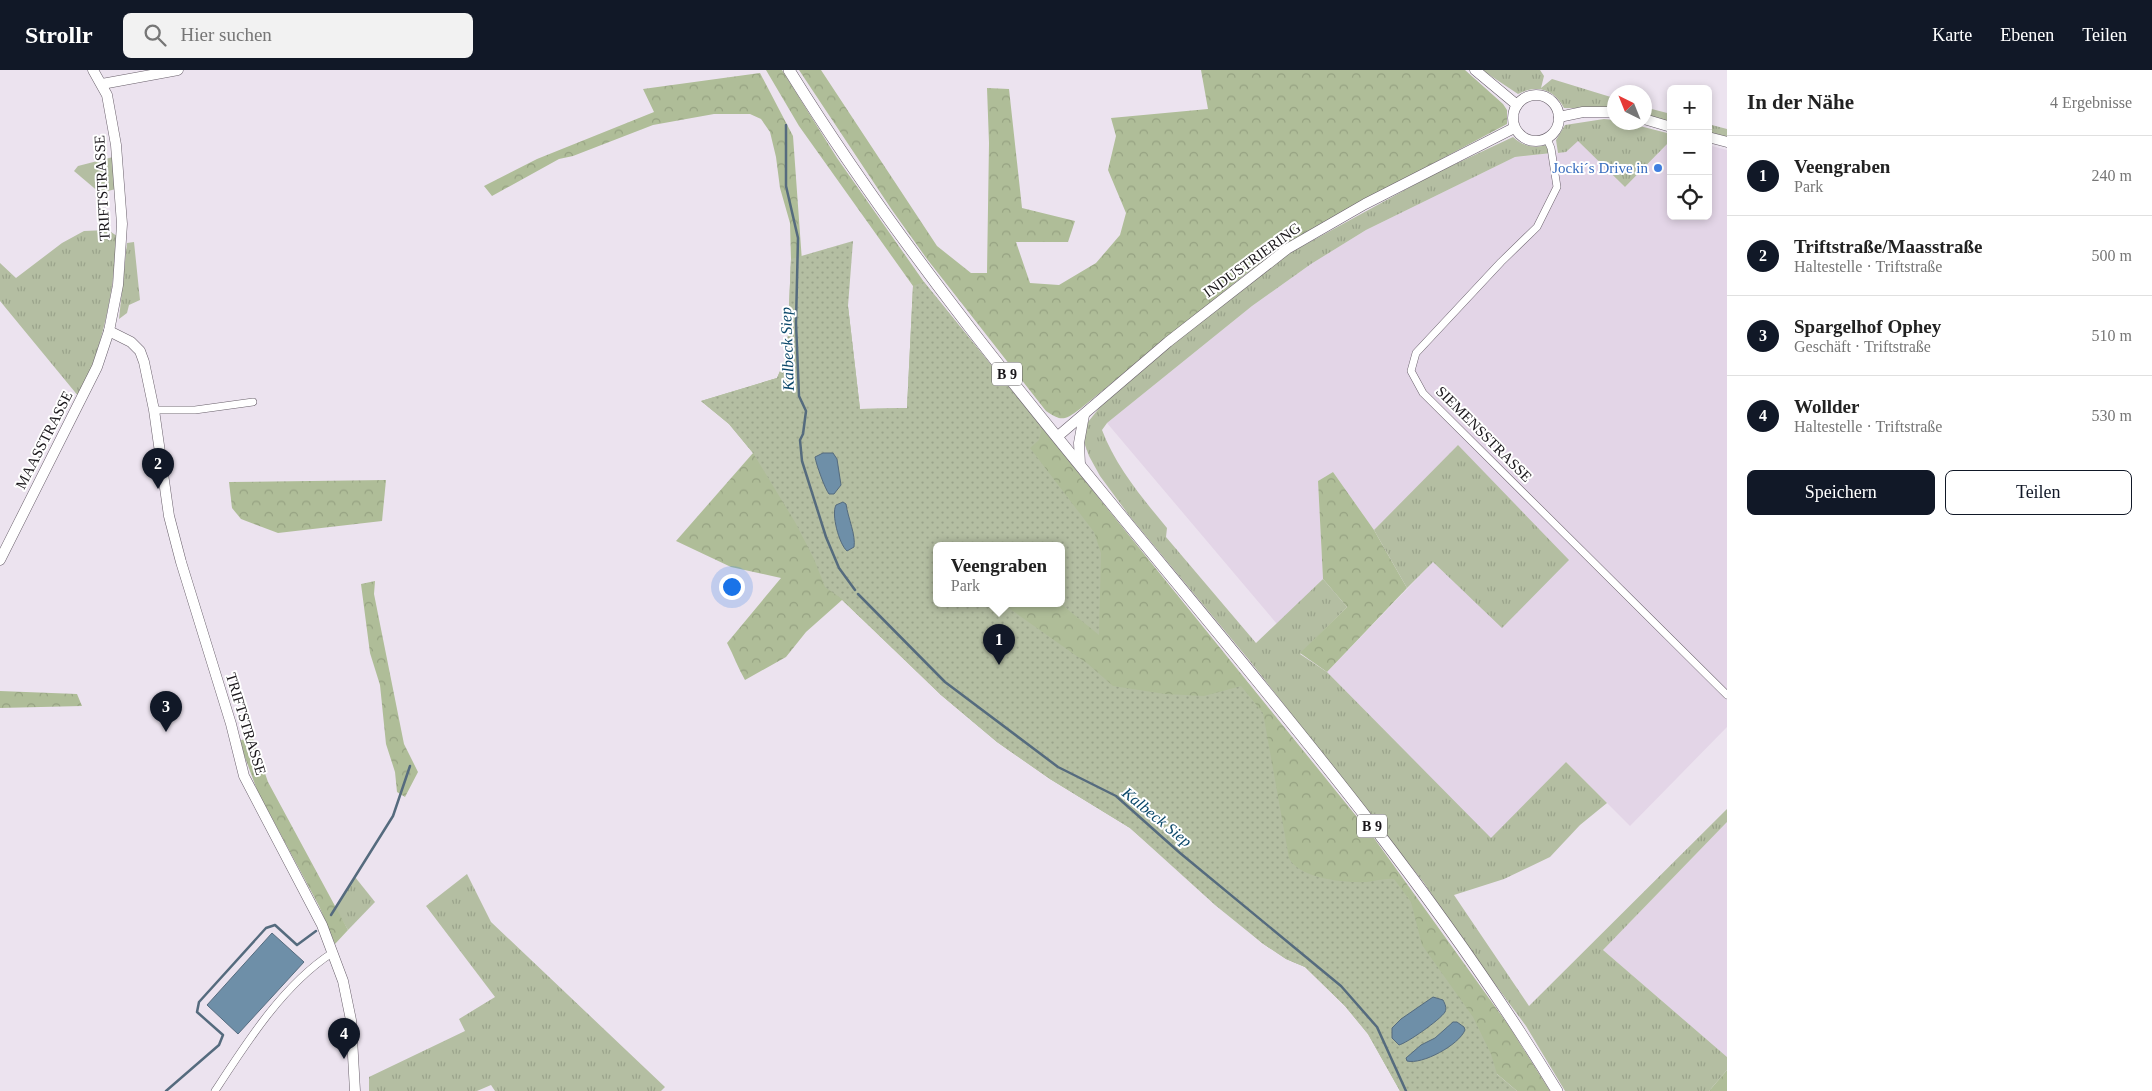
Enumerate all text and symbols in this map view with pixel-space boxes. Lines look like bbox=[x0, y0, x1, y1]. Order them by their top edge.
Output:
search box bbox=[123, 13, 473, 58]
icon: search bbox=[141, 21, 169, 49]
text: Strollr bbox=[25, 22, 93, 48]
text: Hier suchen bbox=[181, 24, 272, 45]
text: Karte bbox=[1932, 25, 1972, 45]
text: Ebenen bbox=[2000, 25, 2054, 45]
text: Teilen bbox=[2082, 25, 2127, 45]
north arrow bbox=[1607, 85, 1652, 130]
map controls bbox=[1667, 85, 1712, 220]
button: + bbox=[1667, 85, 1712, 130]
text: In der Nähe bbox=[1747, 90, 1854, 114]
text: 4 Ergebnisse bbox=[2050, 94, 2132, 111]
button: − bbox=[1667, 130, 1712, 175]
street label: TRIFTSTRASSE bbox=[91, 135, 113, 241]
text: Veengraben bbox=[1794, 156, 1890, 177]
place label: Jocki´s Drive in bbox=[1552, 160, 1648, 176]
marker: Jocki´s Drive in bbox=[1652, 162, 1664, 174]
text: 1 bbox=[1759, 167, 1767, 184]
text: 240 m bbox=[2092, 167, 2132, 184]
button: locate bbox=[1667, 175, 1712, 220]
text: Park bbox=[1794, 178, 1823, 195]
street label: INDUSTRIERING bbox=[1200, 219, 1304, 301]
text: Triftstraße/Maasstraße bbox=[1794, 236, 1983, 257]
text: 2 bbox=[1759, 247, 1767, 264]
text: 500 m bbox=[2092, 247, 2132, 264]
text: Haltestelle · Triftstraße bbox=[1794, 258, 1942, 275]
water label: Kalbeck Siep bbox=[777, 307, 798, 392]
text: Spargelhof Ophey bbox=[1794, 316, 1941, 337]
text: 3 bbox=[1759, 327, 1767, 344]
text: 510 m bbox=[2092, 327, 2132, 344]
text: Geschäft · Triftstraße bbox=[1794, 338, 1931, 355]
road number: B 9 bbox=[992, 362, 1022, 386]
street label: SIEMENSSTRASSE bbox=[1433, 383, 1535, 485]
street label: MAASSTRASSE bbox=[12, 388, 76, 492]
text: Wollder bbox=[1794, 396, 1859, 417]
text: 4 bbox=[1759, 407, 1767, 424]
text: 530 m bbox=[2092, 407, 2132, 424]
text: Haltestelle · Triftstraße bbox=[1794, 418, 1942, 435]
pin: 2 bbox=[142, 448, 174, 489]
button: Speichern bbox=[1747, 470, 1935, 515]
button: Teilen bbox=[1945, 470, 2132, 515]
popup bbox=[933, 542, 1065, 607]
text: Veengraben bbox=[951, 555, 1047, 576]
your location bbox=[719, 574, 745, 600]
text: Park bbox=[951, 577, 980, 594]
pin: 1 bbox=[983, 624, 1015, 665]
street label: TRIFTSTRASSE bbox=[223, 671, 269, 777]
pin: 3 bbox=[150, 691, 182, 732]
water label: Kalbeck Siep bbox=[1118, 783, 1195, 851]
road number: B 9 bbox=[1357, 814, 1387, 838]
pin: 4 bbox=[328, 1018, 360, 1059]

